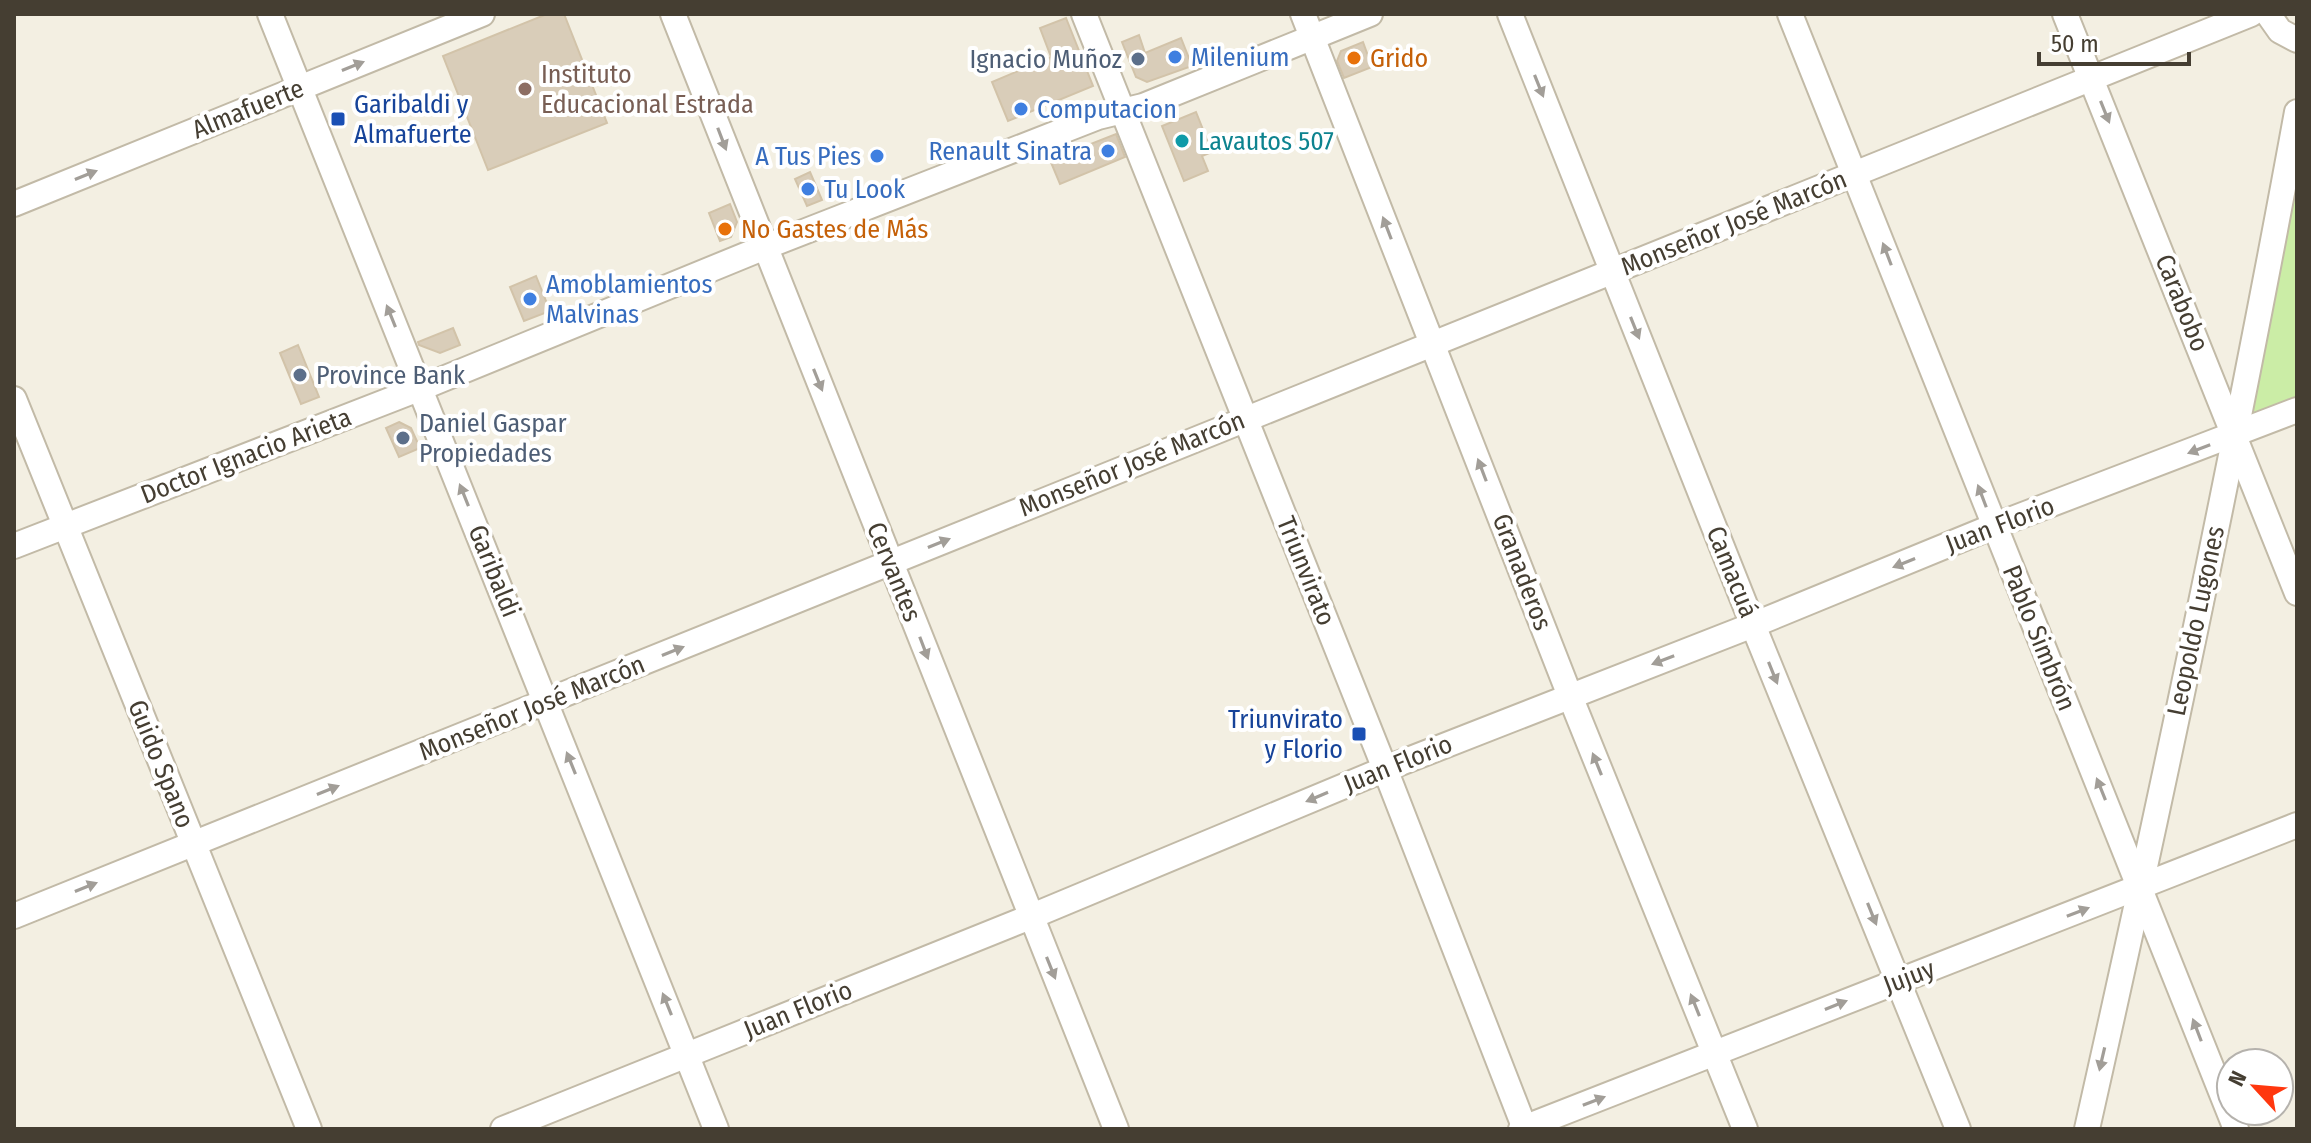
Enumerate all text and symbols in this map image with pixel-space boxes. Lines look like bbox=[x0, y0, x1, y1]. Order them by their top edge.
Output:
scale bar bbox=[2039, 16, 2189, 66]
text: 50 m bbox=[2051, 30, 2099, 58]
place label: Milenium bbox=[1191, 42, 1289, 73]
place label: Grido bbox=[1370, 43, 1428, 74]
place label: Ignacio Muñoz bbox=[970, 44, 1122, 75]
marker: Milenium bbox=[1166, 48, 1184, 66]
marker: Grido bbox=[1345, 49, 1363, 67]
marker: Ignacio Muñoz bbox=[1129, 50, 1147, 68]
place label: Instituto Educacional Estrada bbox=[541, 59, 754, 120]
one-way arrow bbox=[341, 60, 365, 73]
street label: Almafuerte bbox=[188, 73, 308, 145]
one-way arrow bbox=[1533, 74, 1546, 98]
marker: Instituto Educacional Estrada bbox=[516, 80, 534, 98]
place label: Garibaldi y Almafuerte bbox=[354, 89, 472, 150]
place label: Computacion bbox=[1037, 94, 1177, 125]
marker: Computacion bbox=[1012, 100, 1030, 118]
one-way arrow bbox=[2098, 100, 2111, 124]
marker: Garibaldi y Almafuerte bbox=[329, 110, 347, 128]
place label: Lavautos 507 bbox=[1198, 126, 1334, 157]
one-way arrow bbox=[716, 127, 729, 151]
marker: Lavautos 507 bbox=[1173, 132, 1191, 150]
place label: Renault Sinatra bbox=[928, 136, 1092, 167]
place label: A Tus Pies bbox=[755, 141, 861, 172]
marker: Renault Sinatra bbox=[1099, 142, 1117, 160]
marker: A Tus Pies bbox=[868, 147, 886, 165]
street label: Monseñor José Marcón bbox=[1617, 164, 1851, 282]
one-way arrow bbox=[74, 168, 98, 181]
place label: Tu Look bbox=[824, 174, 906, 205]
marker: Tu Look bbox=[799, 180, 817, 198]
place label: No Gastes de Más bbox=[741, 214, 928, 245]
one-way arrow bbox=[1380, 216, 1393, 240]
marker: No Gastes de Más bbox=[716, 220, 734, 238]
one-way arrow bbox=[1880, 242, 1893, 266]
street label: Carabobo bbox=[2149, 250, 2215, 356]
place label: Amoblamientos Malvinas bbox=[546, 269, 713, 330]
marker: Amoblamientos Malvinas bbox=[521, 290, 539, 308]
one-way arrow bbox=[385, 304, 398, 328]
one-way arrow bbox=[1629, 316, 1642, 340]
place label: Province Bank bbox=[316, 360, 466, 391]
marker: Province Bank bbox=[291, 366, 309, 384]
one-way arrow bbox=[812, 368, 825, 392]
street label: Doctor Ignacio Arieta bbox=[136, 402, 356, 510]
street label: Monseñor José Marcón bbox=[1015, 405, 1249, 523]
place label: Daniel Gaspar Propiedades bbox=[419, 408, 567, 469]
marker: Daniel Gaspar Propiedades bbox=[394, 429, 412, 447]
one-way arrow bbox=[2186, 443, 2210, 456]
one-way arrow bbox=[1475, 458, 1488, 482]
one-way arrow bbox=[457, 483, 470, 507]
one-way arrow bbox=[1975, 484, 1988, 508]
street label: Juan Florio bbox=[1941, 490, 2059, 560]
street label: Granaderos bbox=[1486, 509, 1558, 635]
street label: Triunvirato bbox=[1270, 512, 1342, 630]
street label: Cervantes bbox=[860, 518, 928, 626]
street label: Garibaldi bbox=[462, 520, 526, 622]
street label: Camacuá bbox=[1700, 522, 1764, 622]
street label: Leopoldo Lugones bbox=[2161, 523, 2231, 719]
one-way arrow bbox=[928, 536, 952, 549]
one-way arrow bbox=[1892, 557, 1916, 570]
street label: Pablo Simbrón bbox=[1996, 561, 2082, 715]
one-way arrow bbox=[918, 636, 931, 660]
one-way arrow bbox=[661, 644, 685, 657]
street label: Monseñor José Marcón bbox=[415, 649, 649, 767]
one-way arrow bbox=[1651, 654, 1675, 667]
one-way arrow bbox=[1766, 662, 1779, 685]
street label: Guido Spano bbox=[121, 695, 201, 833]
place label: Triunvirato y Florio bbox=[1228, 704, 1343, 765]
marker: Triunvirato y Florio bbox=[1350, 725, 1368, 743]
street label: Juan Florio bbox=[1339, 728, 1457, 800]
one-way arrow bbox=[564, 751, 577, 775]
one-way arrow bbox=[1590, 752, 1603, 776]
one-way arrow bbox=[2094, 777, 2107, 801]
one-way arrow bbox=[316, 783, 340, 796]
one-way arrow bbox=[1305, 791, 1329, 804]
one-way arrow bbox=[74, 880, 98, 893]
one-way arrow bbox=[1865, 902, 1878, 926]
one-way arrow bbox=[2066, 905, 2090, 918]
street label: Jujuy bbox=[1879, 953, 1939, 1001]
one-way arrow bbox=[1044, 956, 1057, 980]
street label: Juan Florio bbox=[739, 974, 857, 1046]
one-way arrow bbox=[660, 992, 673, 1016]
one-way arrow bbox=[1688, 993, 1701, 1017]
one-way arrow bbox=[1824, 999, 1848, 1012]
one-way arrow bbox=[2190, 1018, 2203, 1042]
one-way arrow bbox=[2096, 1047, 2108, 1072]
north arrow bbox=[2215, 1047, 2295, 1127]
text: N bbox=[2222, 1067, 2252, 1090]
one-way arrow bbox=[1582, 1094, 1606, 1107]

